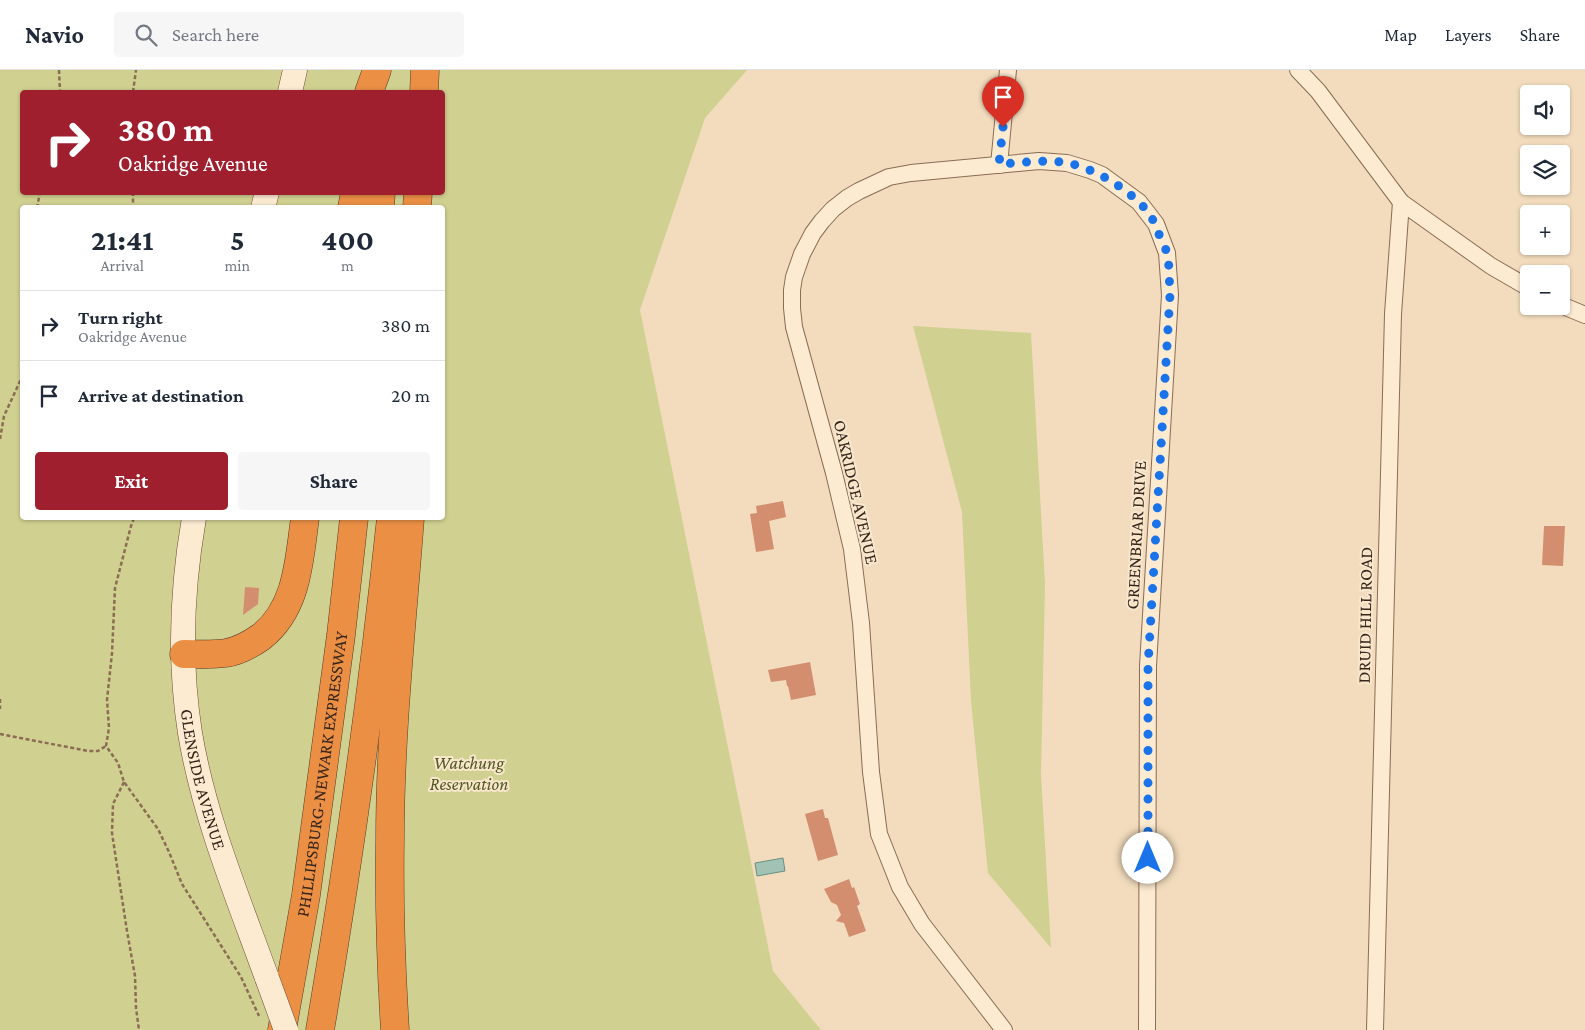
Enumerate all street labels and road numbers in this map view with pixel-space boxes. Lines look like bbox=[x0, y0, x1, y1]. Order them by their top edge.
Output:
street label: OAKRIDGE AVENUE bbox=[830, 418, 882, 566]
street label: GREENBRIAR DRIVE bbox=[1122, 460, 1150, 610]
street label: DRUID HILL ROAD bbox=[1354, 546, 1376, 684]
street label: PHILLIPSBURG-NEWARK EXPRESSWAY bbox=[292, 630, 351, 918]
street label: GLENSIDE AVENUE bbox=[177, 708, 230, 853]

